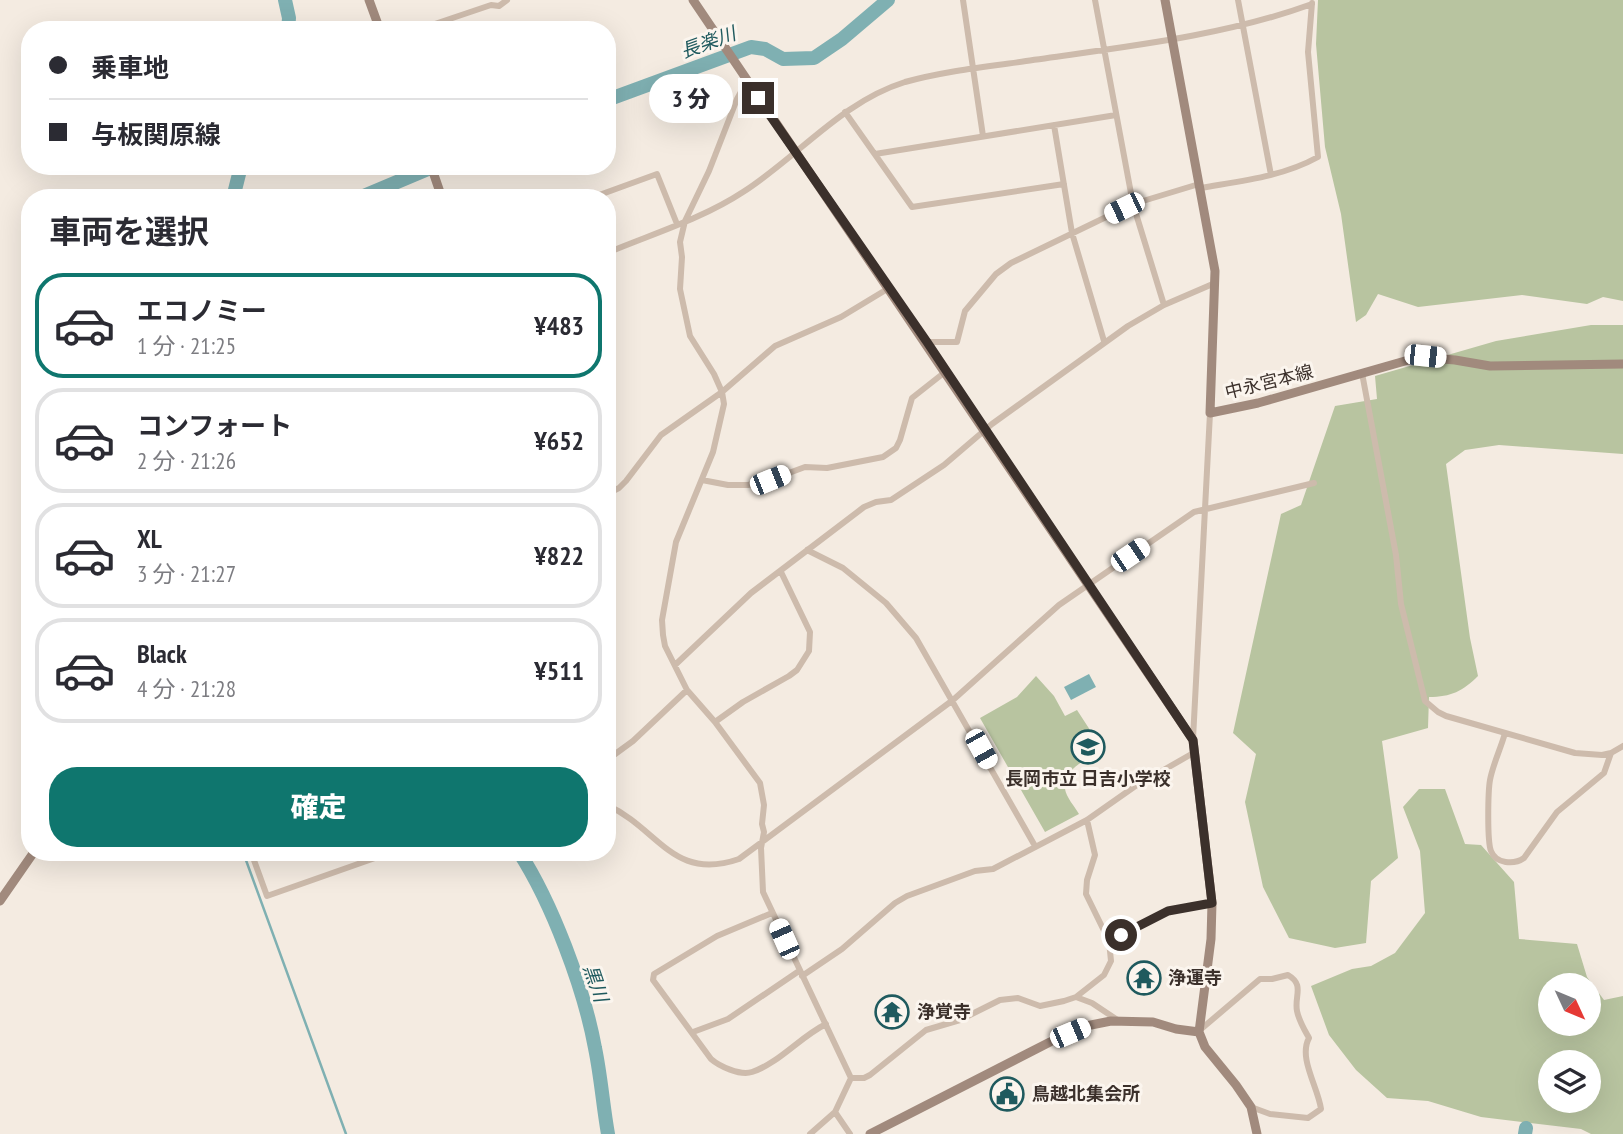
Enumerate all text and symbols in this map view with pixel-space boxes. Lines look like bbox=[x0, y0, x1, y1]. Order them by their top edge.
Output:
water label: 長楽川 bbox=[677, 20, 741, 63]
text: 乗車地 bbox=[91, 51, 169, 84]
callout: 3 分 bbox=[650, 74, 734, 122]
route end bbox=[742, 82, 774, 114]
text: 3 分 bbox=[672, 84, 710, 113]
text: 与板関原線 bbox=[91, 118, 221, 151]
car bbox=[1101, 189, 1148, 227]
text: 車両を選択 bbox=[49, 210, 209, 252]
icon: car bbox=[53, 294, 116, 357]
text: エコノミー bbox=[137, 294, 267, 327]
text: ¥483 bbox=[534, 309, 584, 342]
text: 1 分 · 21:25 bbox=[137, 331, 236, 360]
car bbox=[1404, 343, 1447, 369]
street label: 中永宮本線 bbox=[1222, 359, 1315, 404]
icon: car bbox=[53, 409, 116, 472]
text: コンフォート bbox=[137, 409, 292, 442]
text: ¥652 bbox=[534, 424, 584, 457]
text: 2 分 · 21:26 bbox=[137, 446, 236, 475]
car bbox=[747, 462, 794, 498]
text: XL bbox=[137, 522, 162, 555]
icon: car bbox=[53, 524, 116, 587]
car bbox=[1107, 535, 1154, 575]
text: ¥822 bbox=[534, 539, 584, 572]
text: 3 分 · 21:27 bbox=[137, 559, 236, 588]
text: Black bbox=[137, 637, 187, 670]
icon: car bbox=[53, 639, 116, 702]
text: ¥511 bbox=[534, 654, 584, 687]
text: 4 分 · 21:28 bbox=[137, 674, 236, 703]
car bbox=[962, 726, 1001, 772]
school or university icon: 長岡市立 日吉小学校 bbox=[1069, 728, 1107, 766]
button: 確定 bbox=[49, 767, 588, 847]
place label: 長岡市立 日吉小学校 bbox=[1005, 767, 1171, 790]
car bbox=[766, 916, 803, 962]
route start bbox=[1105, 919, 1137, 951]
temple icon: 浄運寺 bbox=[1125, 959, 1163, 997]
water label: 黒川 bbox=[578, 961, 614, 1007]
place label: 浄運寺 bbox=[1168, 966, 1222, 989]
north arrow bbox=[1538, 973, 1601, 1036]
map controls bbox=[1538, 973, 1601, 1113]
temple icon: 浄覚寺 bbox=[873, 993, 911, 1031]
place label: 浄覚寺 bbox=[917, 1000, 971, 1023]
car bbox=[1047, 1015, 1094, 1051]
button: layers bbox=[1538, 1050, 1601, 1113]
public building icon: 鳥越北集会所 bbox=[988, 1075, 1026, 1113]
place label: 鳥越北集会所 bbox=[1032, 1082, 1140, 1105]

